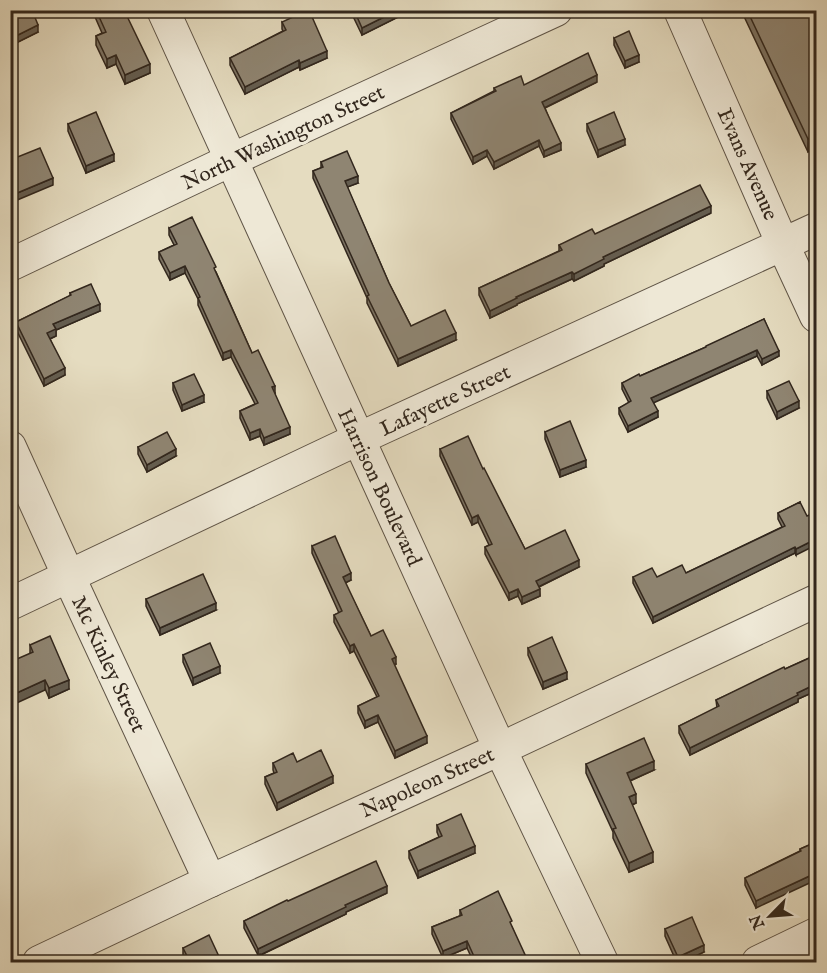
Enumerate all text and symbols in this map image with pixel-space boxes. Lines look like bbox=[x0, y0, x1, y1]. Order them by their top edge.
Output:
street label: North Washington Street bbox=[178, 80, 389, 197]
street label: Evans Avenue bbox=[710, 104, 784, 225]
street label: Lafayette Street bbox=[376, 359, 515, 443]
street label: Harrison Boulevard bbox=[330, 404, 427, 572]
street label: Mc Kinley Street bbox=[64, 592, 151, 737]
street label: Napoleon Street bbox=[356, 742, 499, 825]
north arrow bbox=[740, 886, 800, 946]
text: N bbox=[746, 911, 771, 933]

